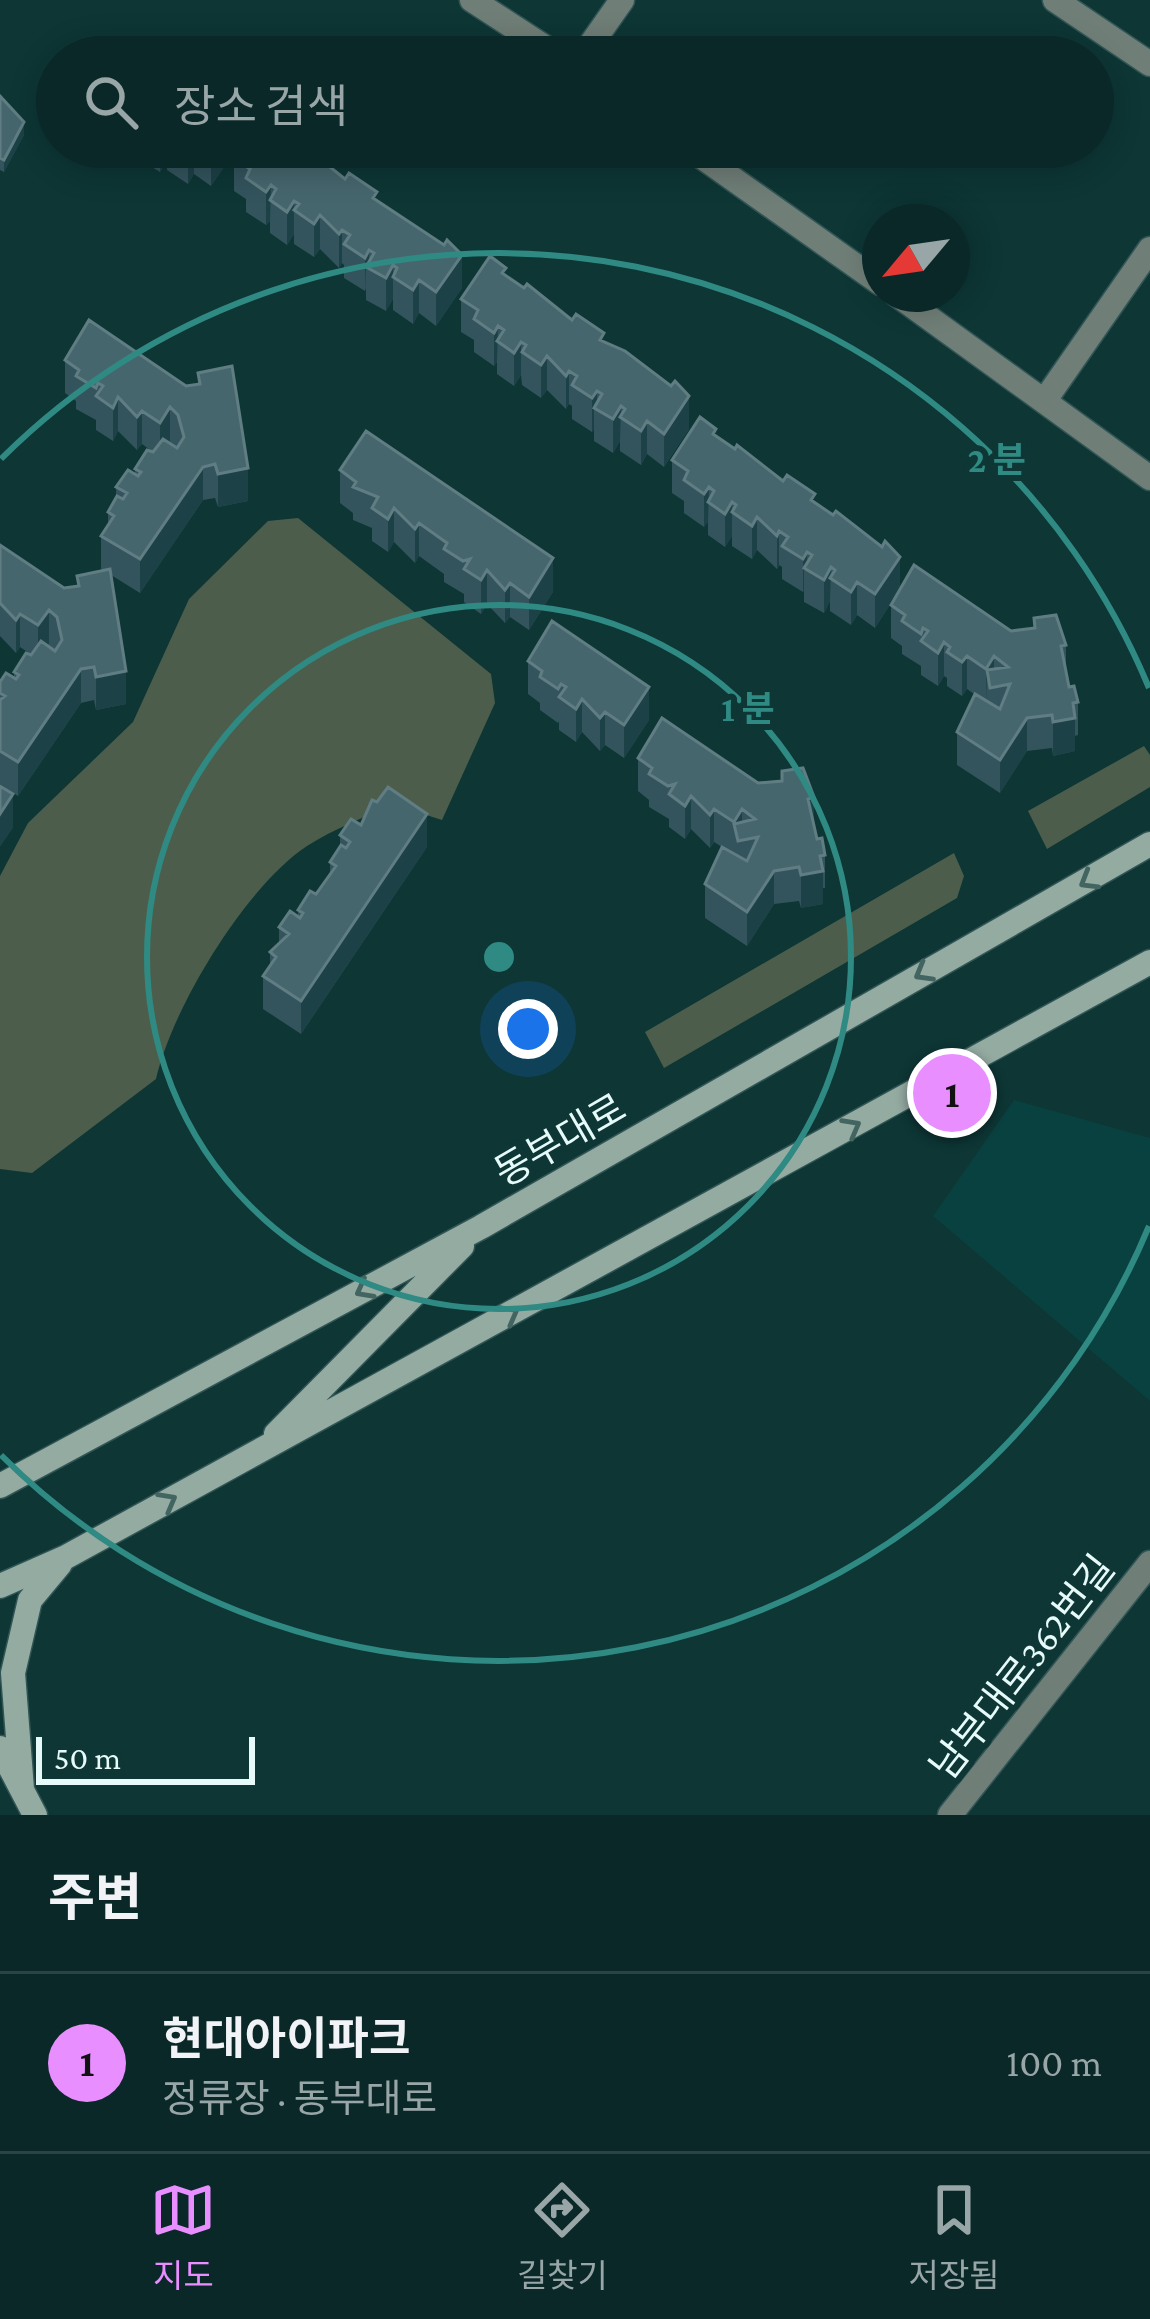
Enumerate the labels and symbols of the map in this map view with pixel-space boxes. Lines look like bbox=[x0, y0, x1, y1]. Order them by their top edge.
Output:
north arrow bbox=[862, 204, 970, 312]
text: 2 분 bbox=[968, 440, 1026, 480]
text: 1 분 bbox=[721, 689, 775, 729]
one-way arrow bbox=[1079, 867, 1101, 889]
centre of rings bbox=[478, 936, 520, 978]
one-way arrow bbox=[914, 959, 936, 982]
your location bbox=[498, 999, 558, 1059]
pin: 1 bbox=[913, 1048, 991, 1138]
street label: 동부대로 bbox=[487, 1085, 633, 1195]
one-way arrow bbox=[840, 1118, 861, 1141]
one-way arrow bbox=[356, 1276, 377, 1299]
one-way arrow bbox=[498, 1305, 519, 1328]
one-way arrow bbox=[156, 1492, 177, 1515]
street label: 남부대로362번길 bbox=[922, 1547, 1122, 1787]
scale bar bbox=[36, 1731, 255, 1784]

